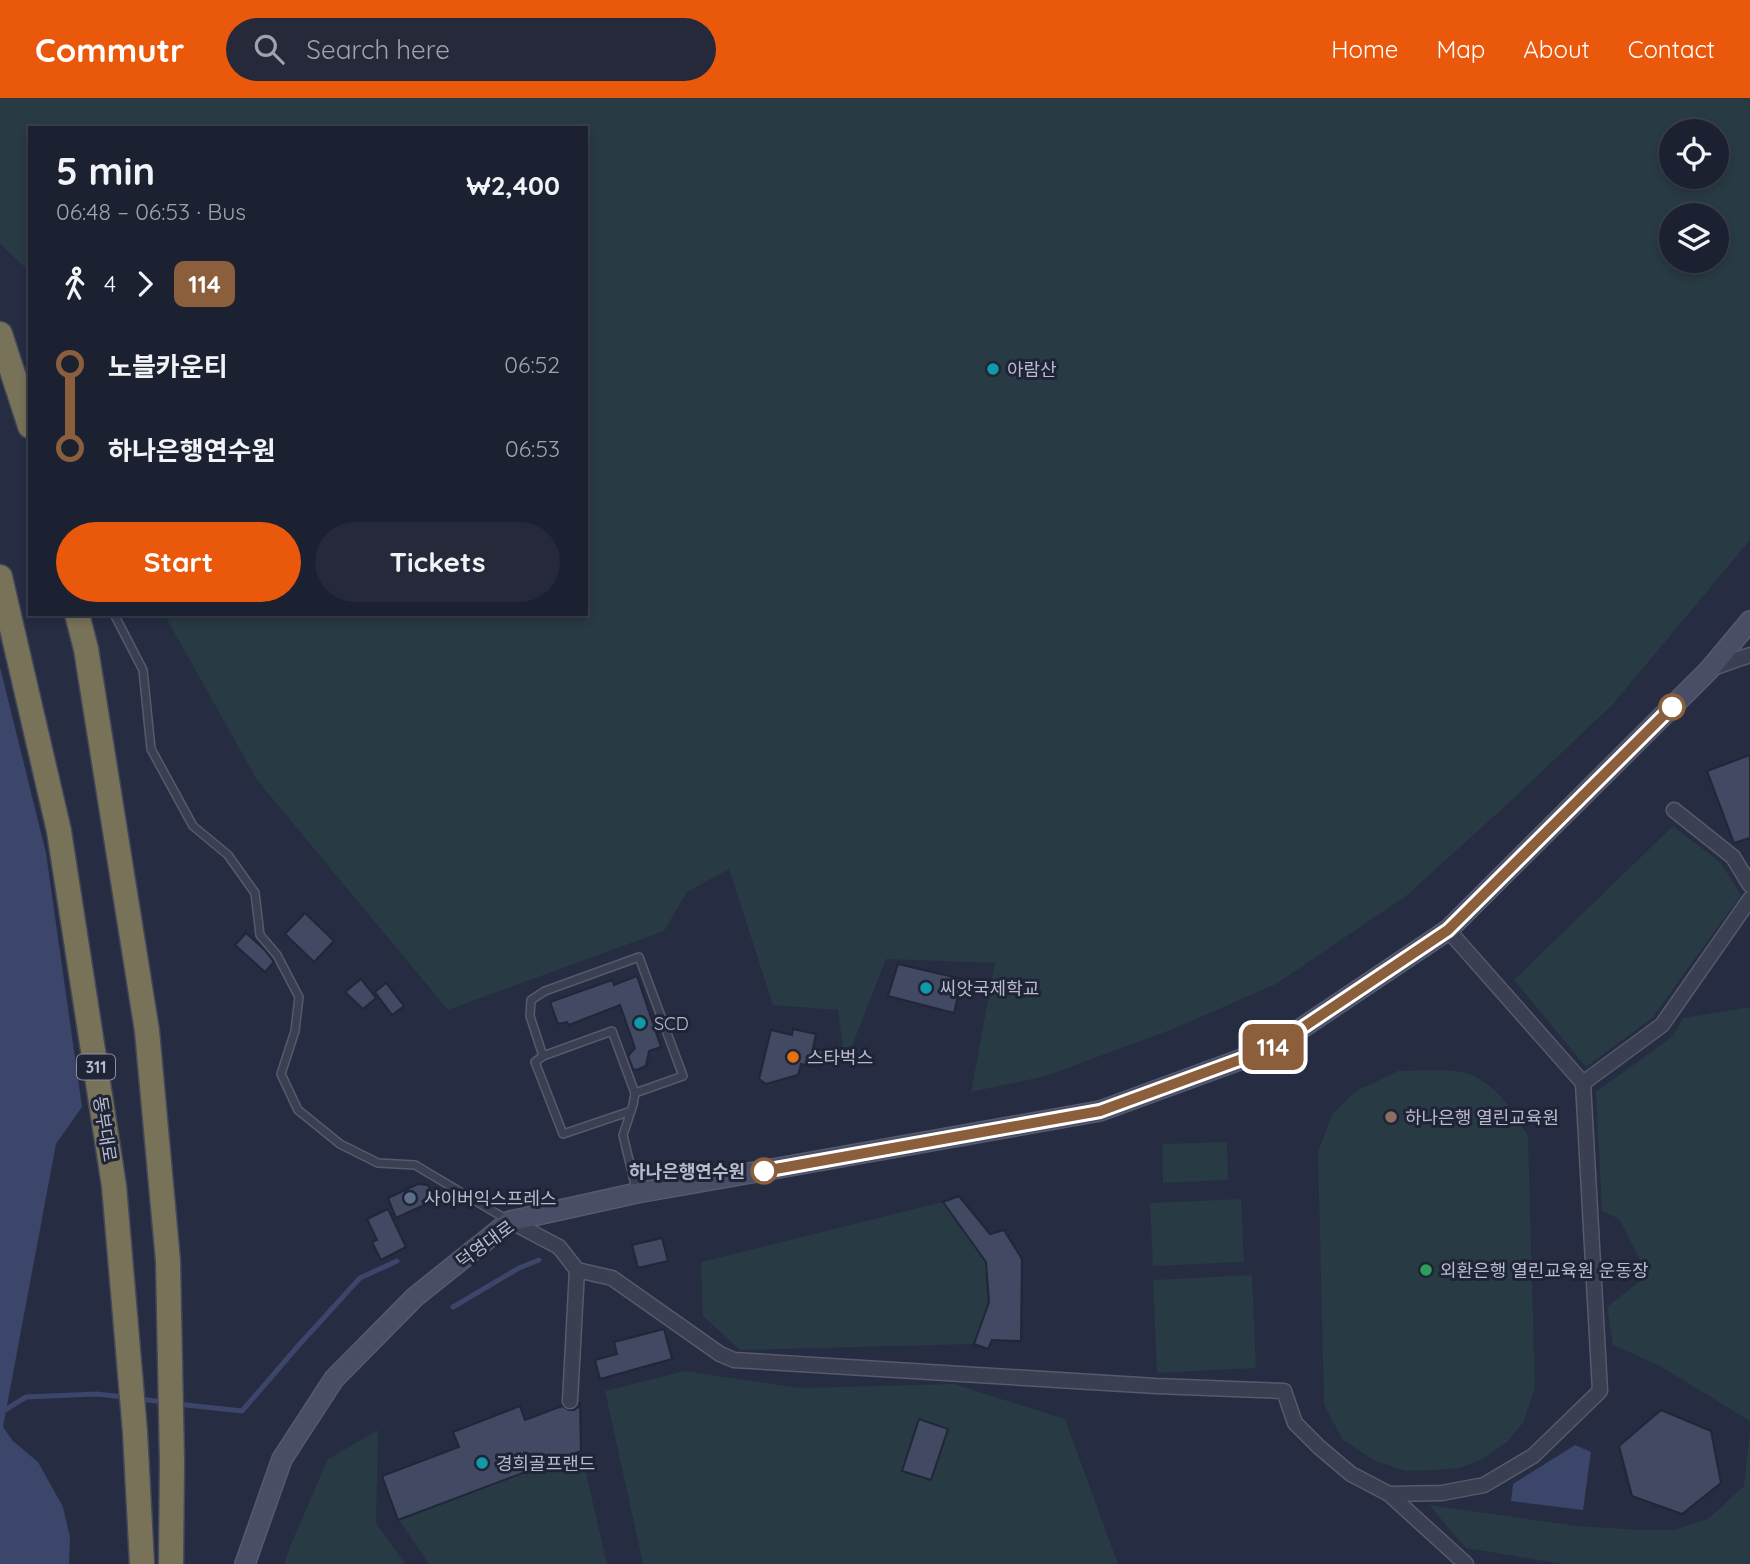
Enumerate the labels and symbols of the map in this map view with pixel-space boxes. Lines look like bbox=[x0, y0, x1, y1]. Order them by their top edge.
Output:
place label: 아람산 bbox=[1007, 358, 1057, 381]
marker: 아람산 bbox=[985, 361, 1001, 377]
unlabelled marker bbox=[1659, 694, 1685, 720]
place label: 씨앗국제학교 bbox=[940, 977, 1039, 1000]
marker: 씨앗국제학교 bbox=[918, 980, 934, 996]
place label: SCD bbox=[654, 1012, 689, 1035]
marker: SCD bbox=[632, 1015, 648, 1031]
line badge: 114 bbox=[1233, 1024, 1313, 1070]
place label: 스타벅스 bbox=[807, 1046, 873, 1069]
marker: 스타벅스 bbox=[785, 1049, 801, 1065]
road number: 311 bbox=[77, 1054, 115, 1079]
street label: 동부대로 bbox=[88, 1094, 122, 1164]
place label: 하나은행 열린교육원 bbox=[1405, 1106, 1559, 1129]
marker: 하나은행 열린교육원 bbox=[1383, 1109, 1399, 1125]
marker: 하나은행연수원 bbox=[751, 1158, 777, 1184]
place label: 하나은행연수원 bbox=[629, 1160, 745, 1183]
place label: 사이버익스프레스 bbox=[424, 1187, 556, 1210]
marker: 사이버익스프레스 bbox=[402, 1190, 418, 1206]
street label: 덕영대로 bbox=[451, 1215, 519, 1273]
place label: 외환은행 열린교육원 운동장 bbox=[1440, 1259, 1649, 1282]
marker: 외환은행 열린교육원 운동장 bbox=[1418, 1262, 1434, 1278]
place label: 경희골프랜드 bbox=[496, 1452, 595, 1475]
marker: 경희골프랜드 bbox=[474, 1455, 490, 1471]

